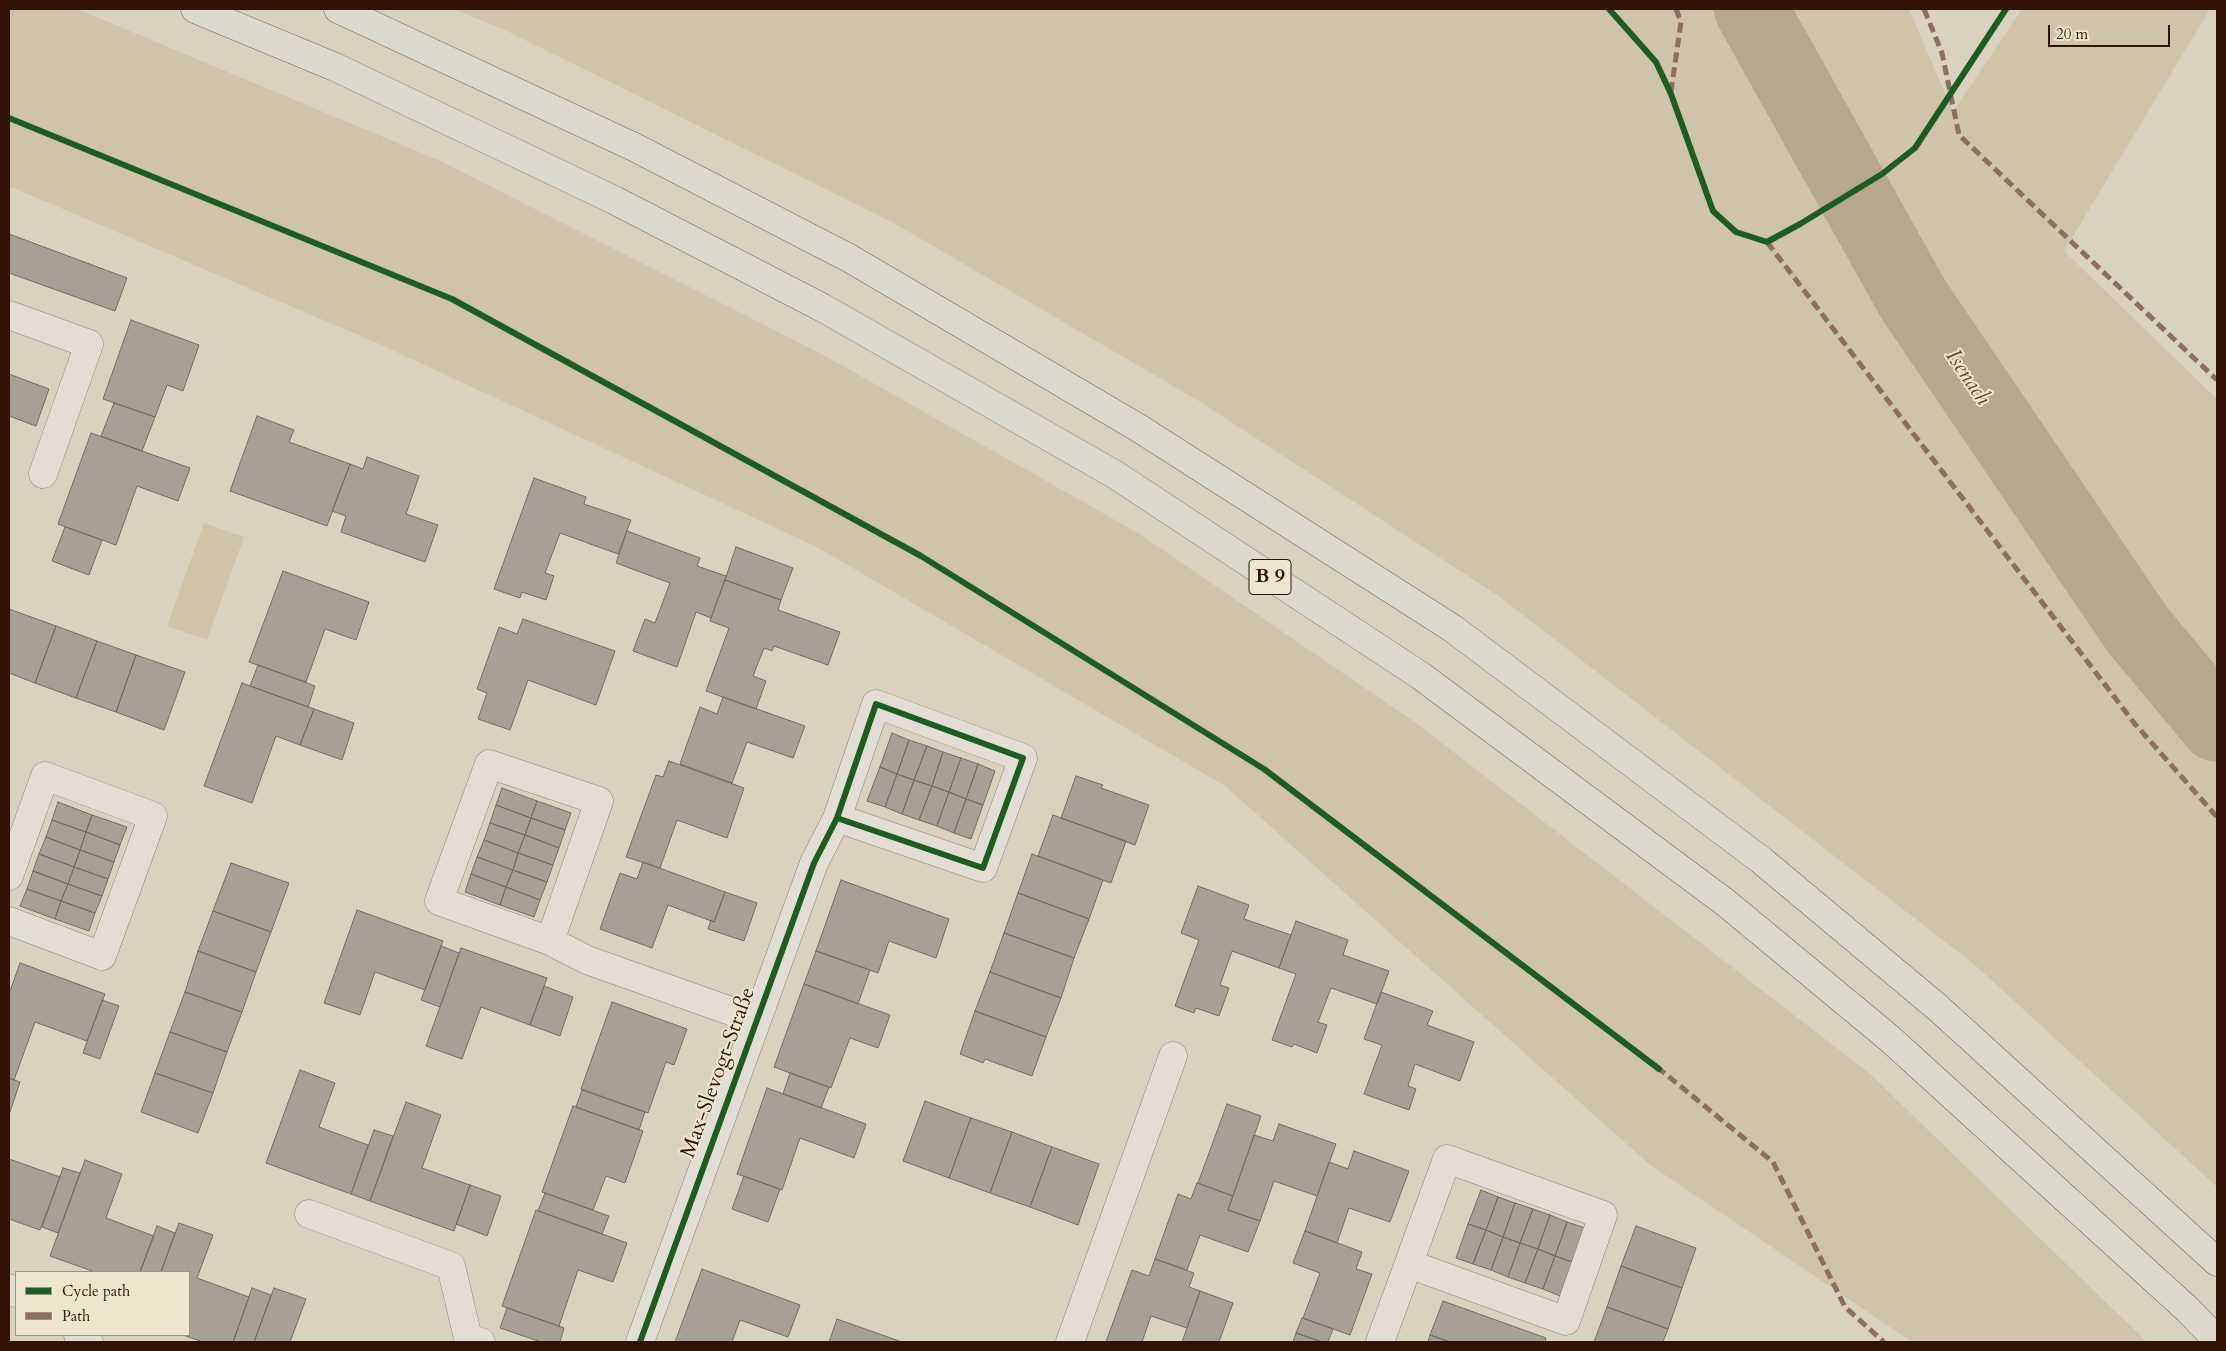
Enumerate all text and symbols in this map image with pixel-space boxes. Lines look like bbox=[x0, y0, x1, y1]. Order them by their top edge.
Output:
scale bar bbox=[2051, 15, 2174, 47]
text: 20 m bbox=[2056, 24, 2088, 44]
water label: Isenach bbox=[1939, 345, 1995, 411]
road number: B 9 bbox=[1249, 560, 1291, 594]
street label: Max-Slevogt-Straße bbox=[676, 984, 762, 1162]
legend bbox=[15, 1271, 190, 1336]
text: Cycle path bbox=[62, 1281, 130, 1301]
text: Path bbox=[62, 1306, 90, 1326]

